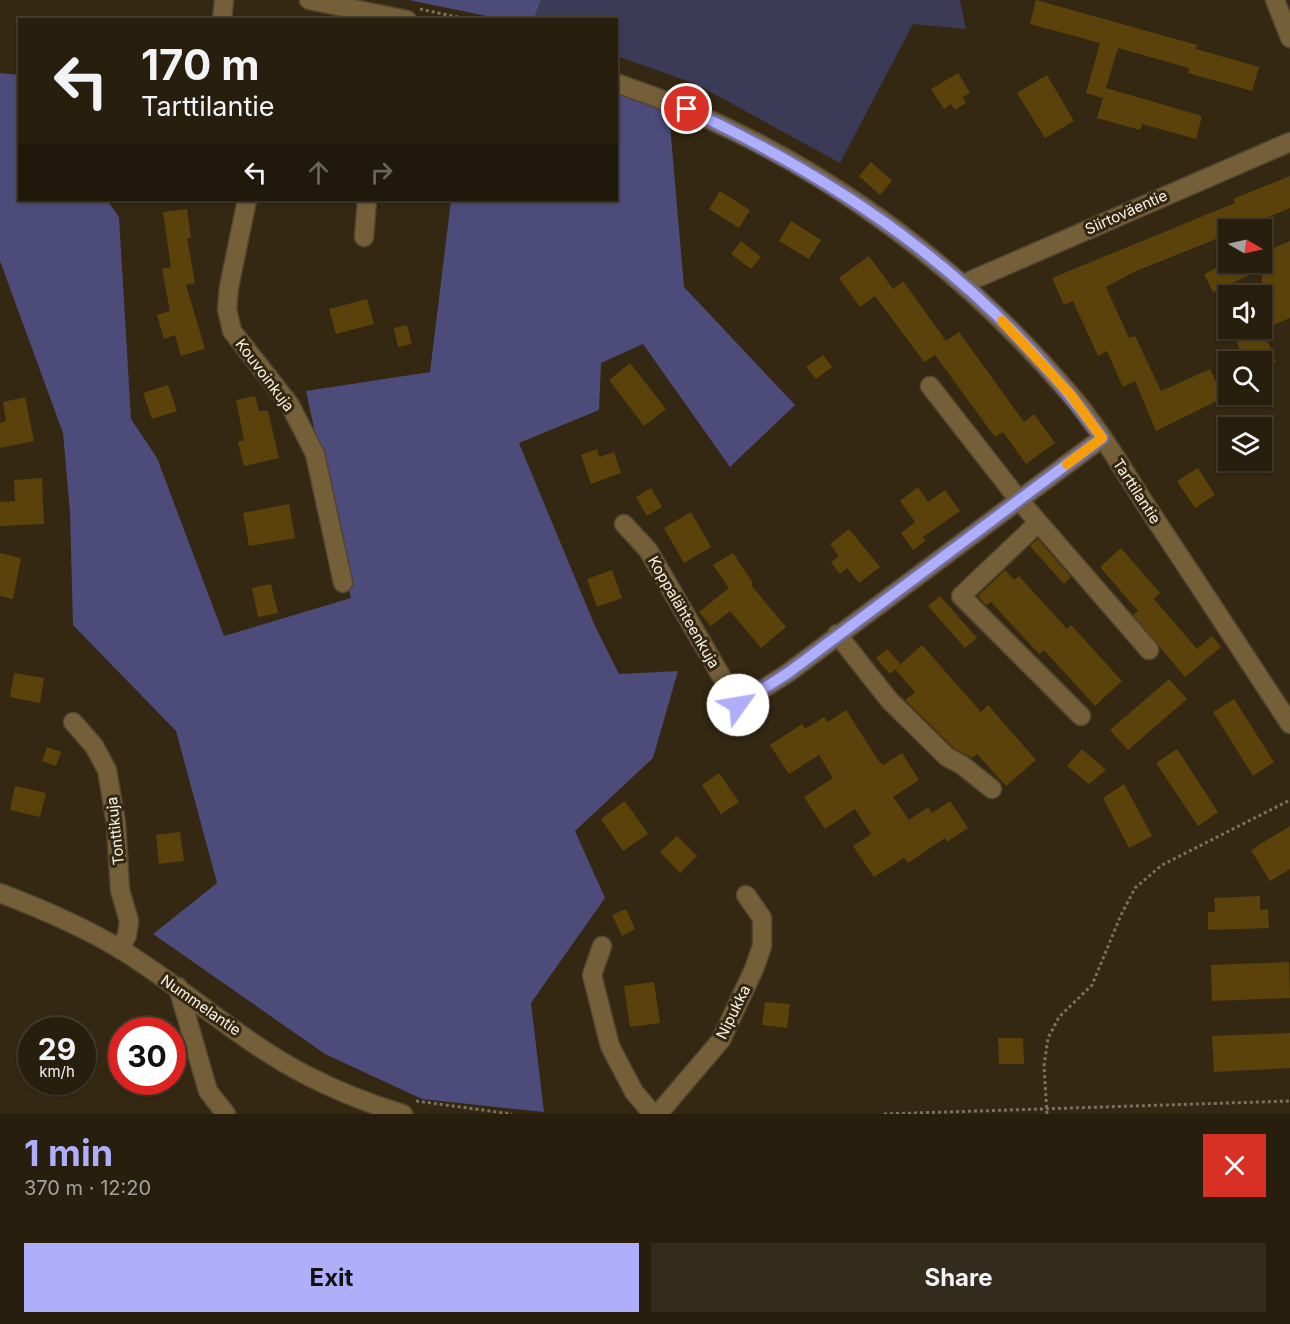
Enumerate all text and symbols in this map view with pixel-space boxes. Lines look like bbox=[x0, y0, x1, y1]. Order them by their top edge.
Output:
text: 170 m bbox=[141, 39, 259, 90]
icon: left bbox=[42, 42, 120, 120]
pin bbox=[661, 83, 712, 134]
text: Tarttilantie bbox=[141, 90, 275, 123]
icon: arrive bbox=[670, 92, 703, 125]
icon: left bbox=[239, 156, 272, 189]
icon: ahead bbox=[302, 156, 335, 189]
icon: right bbox=[365, 156, 398, 189]
street label: Siirtoväentie bbox=[1082, 185, 1170, 239]
north arrow bbox=[1218, 219, 1272, 273]
map controls bbox=[1218, 219, 1272, 471]
button: sound bbox=[1218, 285, 1272, 339]
street label: Kouvoinkuja bbox=[231, 335, 299, 415]
button: search bbox=[1218, 351, 1272, 405]
button: layers bbox=[1218, 417, 1272, 471]
street label: Tarttilantie bbox=[1109, 455, 1165, 527]
street label: Koppalähteenkuja bbox=[644, 552, 724, 672]
position arrow bbox=[706, 673, 770, 737]
street label: Tonttikuja bbox=[102, 796, 128, 866]
street label: Nummelantie bbox=[157, 970, 245, 1040]
street label: Nipukka bbox=[712, 982, 754, 1042]
speed limit sign: 30 bbox=[108, 1017, 186, 1095]
text: 29 bbox=[38, 1031, 76, 1067]
text: km/h bbox=[39, 1062, 75, 1081]
text: 1 min bbox=[24, 1131, 113, 1175]
button: close bbox=[1203, 1134, 1266, 1197]
text: 370 m · 12:20 bbox=[24, 1176, 151, 1200]
button: Exit bbox=[24, 1243, 639, 1312]
button: Share bbox=[651, 1243, 1266, 1312]

